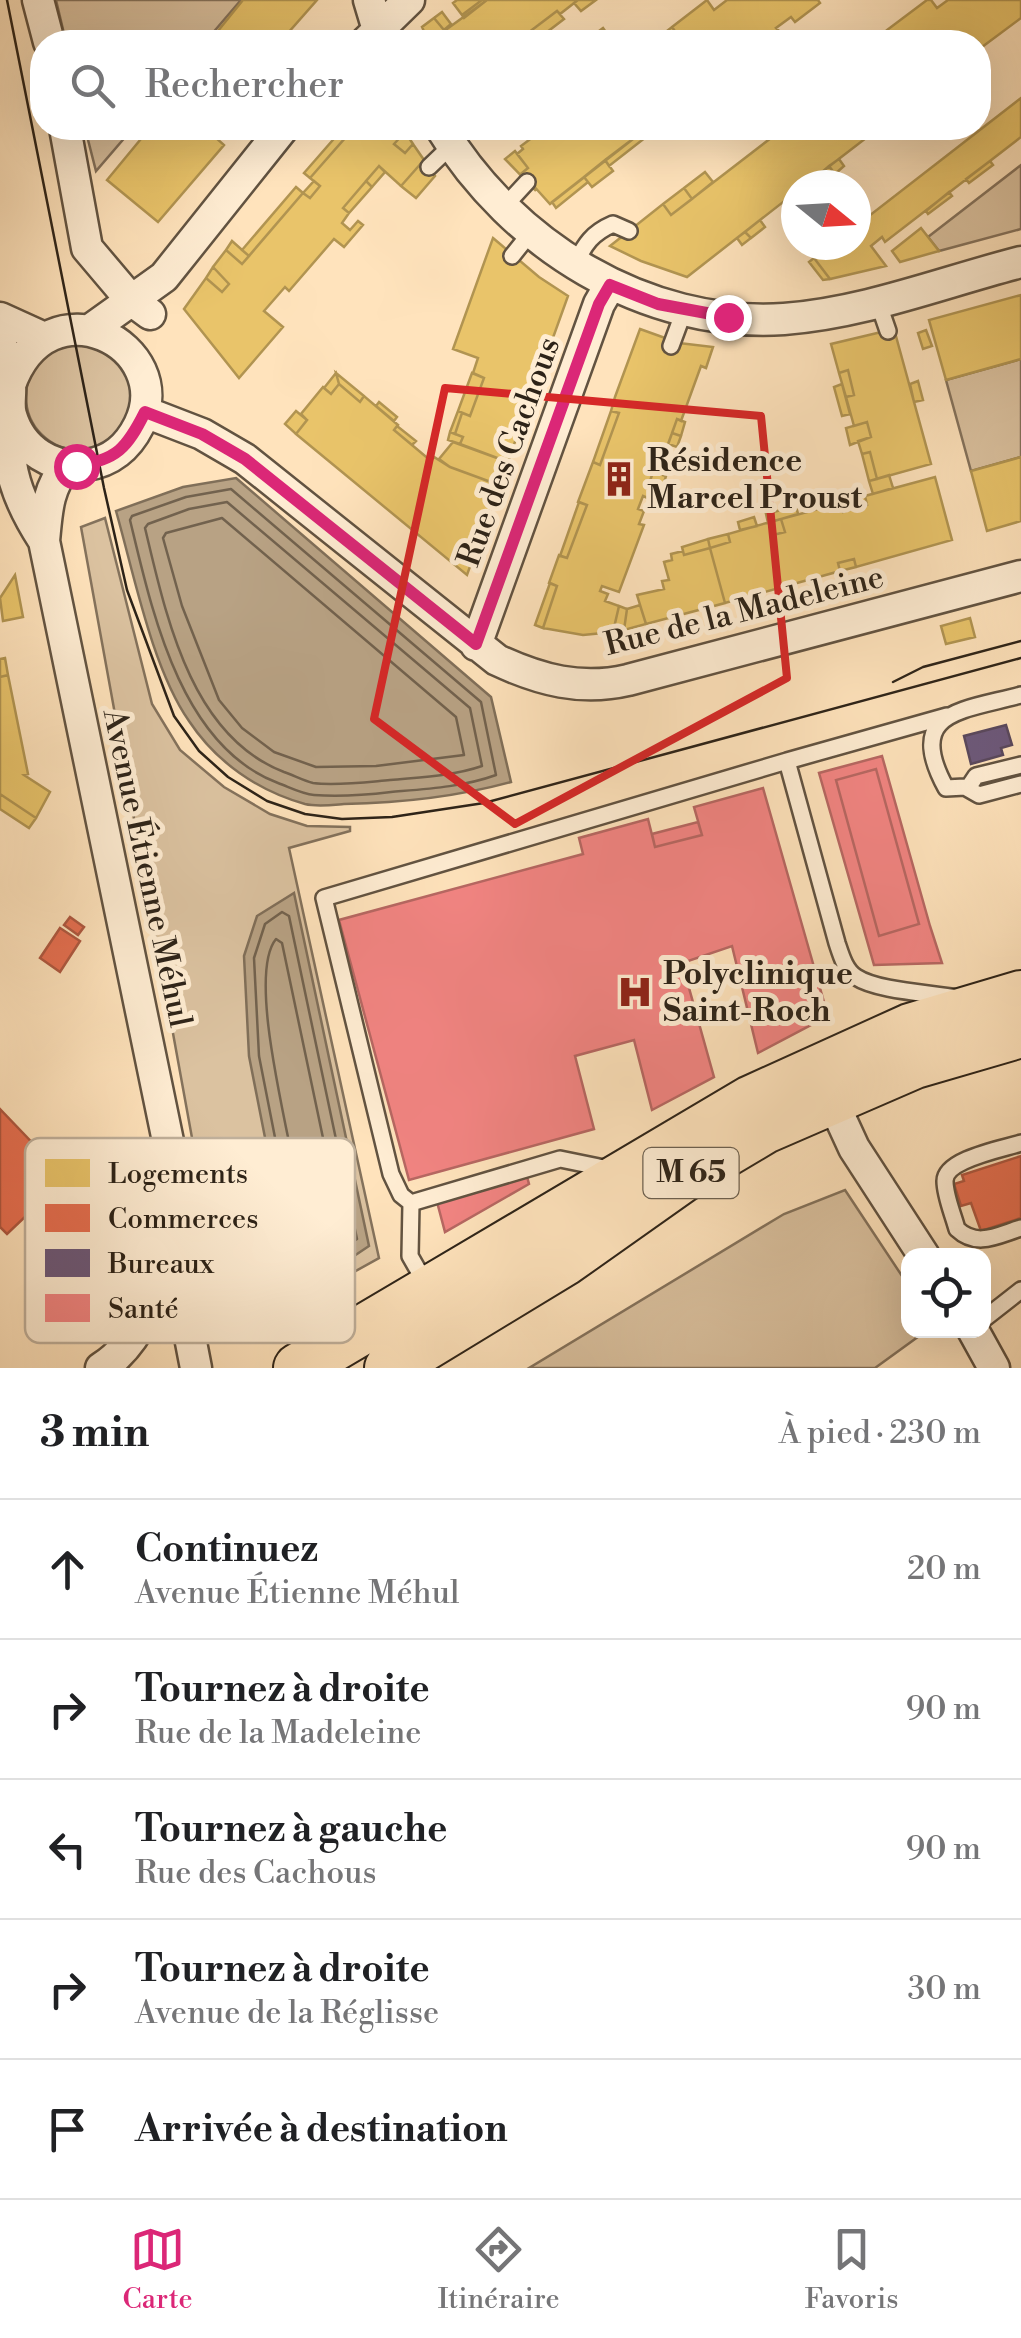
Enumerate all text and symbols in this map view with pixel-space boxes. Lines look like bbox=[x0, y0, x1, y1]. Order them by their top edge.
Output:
search box bbox=[30, 30, 991, 140]
icon: search bbox=[65, 58, 120, 113]
text: Rechercher bbox=[145, 62, 344, 109]
north arrow bbox=[781, 170, 871, 260]
route end bbox=[706, 295, 752, 341]
street label: Rue des Cachous bbox=[449, 332, 569, 572]
place label: Résidence Marcel Proust bbox=[647, 441, 863, 518]
route start bbox=[54, 444, 100, 490]
building icon: Résidence Marcel Proust bbox=[600, 460, 638, 498]
street label: Rue de la Madeleine bbox=[600, 557, 888, 665]
street label: Avenue Étienne Méhul bbox=[94, 704, 202, 1031]
place label: Polyclinique Saint-Roch bbox=[663, 954, 853, 1031]
hospital icon: Polyclinique Saint-Roch bbox=[616, 973, 654, 1011]
legend bbox=[25, 1138, 355, 1343]
road number: M 65 bbox=[644, 1148, 738, 1198]
text: Logements bbox=[108, 1157, 248, 1192]
text: Commerces bbox=[108, 1202, 258, 1237]
text: Bureaux bbox=[107, 1247, 215, 1282]
map controls bbox=[901, 1248, 991, 1338]
button: locate bbox=[901, 1248, 991, 1338]
text: Santé bbox=[108, 1292, 179, 1327]
text: 3 min bbox=[40, 1407, 149, 1460]
text: À pied · 230 m bbox=[779, 1413, 981, 1453]
text: Continuez bbox=[135, 1526, 318, 1573]
icon: ahead bbox=[40, 1542, 95, 1597]
text: 20 m bbox=[907, 1549, 981, 1589]
text: Avenue Étienne Méhul bbox=[135, 1573, 459, 1613]
text: Tournez à droite bbox=[135, 1666, 430, 1713]
icon: right bbox=[40, 1682, 95, 1737]
text: 90 m bbox=[906, 1689, 981, 1729]
text: Rue de la Madeleine bbox=[135, 1713, 422, 1753]
text: Tournez à gauche bbox=[135, 1806, 447, 1853]
icon: left bbox=[40, 1822, 95, 1877]
text: 90 m bbox=[906, 1829, 981, 1869]
text: Rue des Cachous bbox=[135, 1853, 376, 1893]
text: Tournez à droite bbox=[135, 1946, 430, 1993]
icon: right bbox=[40, 1962, 95, 2017]
text: 30 m bbox=[907, 1969, 981, 2009]
text: Avenue de la Réglisse bbox=[135, 1993, 439, 2033]
icon: arrive bbox=[40, 2102, 95, 2157]
text: Arrivée à destination bbox=[135, 2106, 508, 2153]
tab: Carte bbox=[123, 2222, 193, 2317]
tab: Itinéraire bbox=[438, 2222, 560, 2317]
tab: Favoris bbox=[805, 2222, 898, 2317]

